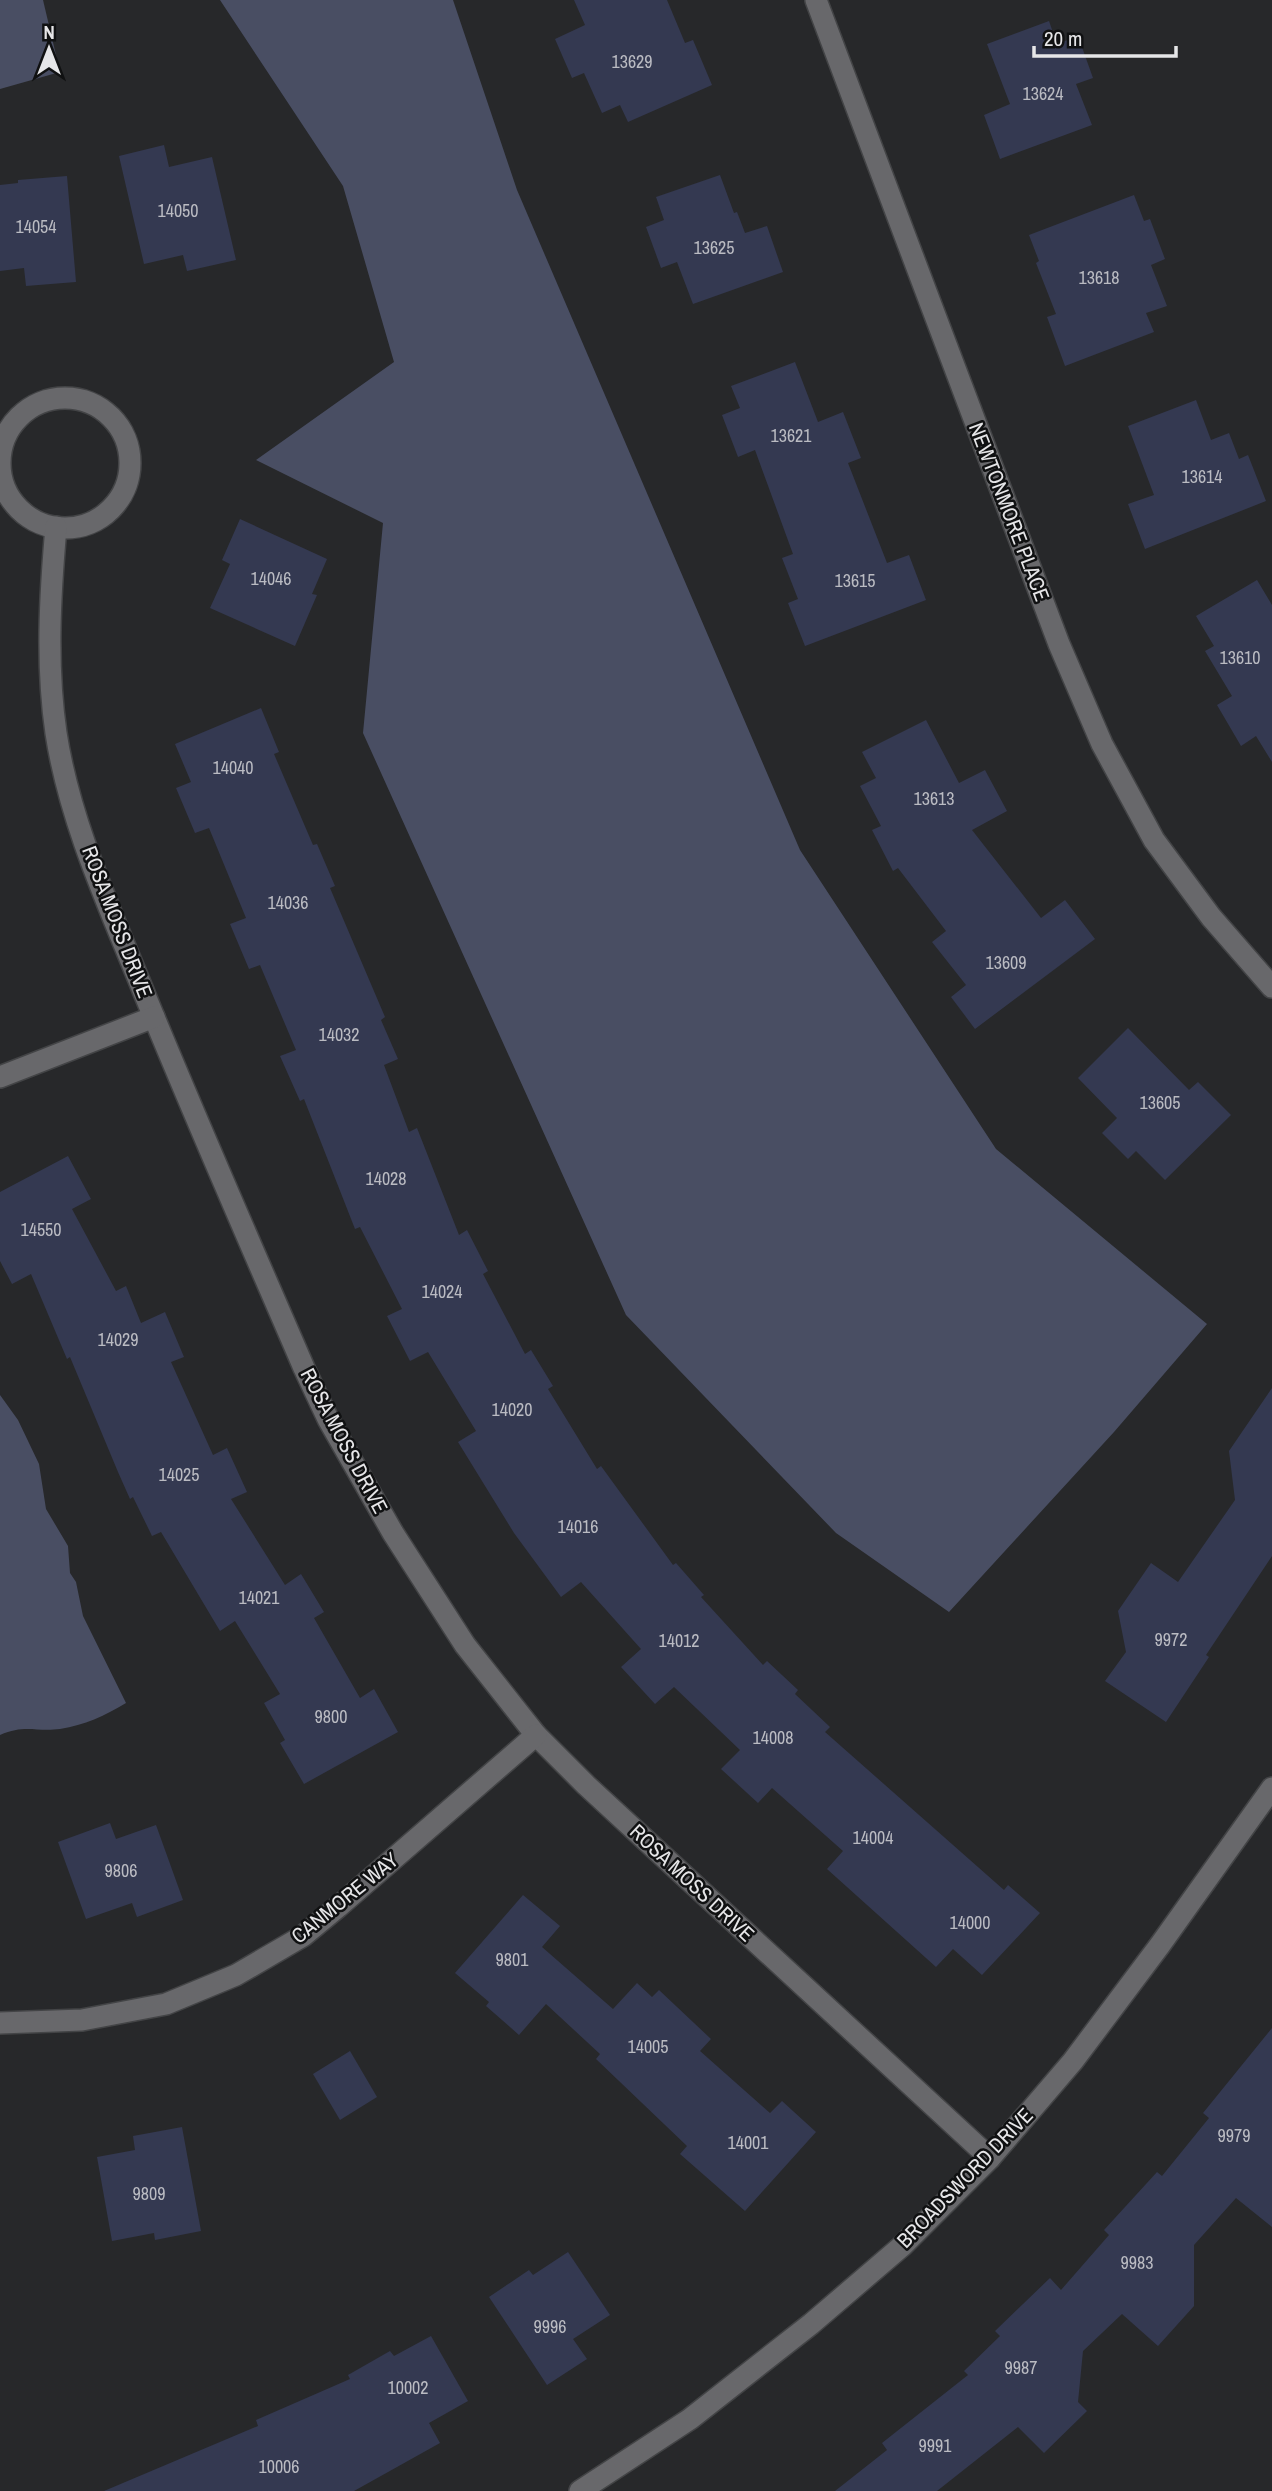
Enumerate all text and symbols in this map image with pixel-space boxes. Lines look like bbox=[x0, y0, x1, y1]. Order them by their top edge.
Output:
north arrow bbox=[14, 14, 84, 84]
scale bar bbox=[1034, 14, 1176, 58]
text: N bbox=[43, 19, 55, 45]
text: 20 m bbox=[1044, 24, 1082, 53]
house number: 13629 bbox=[611, 49, 653, 74]
house number: 13624 bbox=[1022, 81, 1064, 106]
house number: 14050 bbox=[157, 198, 199, 223]
house number: 14054 bbox=[15, 214, 57, 239]
house number: 13625 bbox=[693, 235, 735, 260]
house number: 13618 bbox=[1078, 265, 1120, 290]
street label: NEWTONMORE PLACE bbox=[962, 418, 1057, 605]
house number: 13621 bbox=[770, 423, 812, 448]
house number: 13614 bbox=[1181, 464, 1223, 489]
house number: 14046 bbox=[250, 566, 292, 591]
house number: 13615 bbox=[834, 568, 876, 593]
house number: 13610 bbox=[1219, 645, 1261, 670]
house number: 14040 bbox=[212, 755, 254, 780]
house number: 13613 bbox=[913, 786, 955, 811]
street label: ROSA MOSS DRIVE bbox=[75, 842, 160, 1002]
house number: 14036 bbox=[267, 890, 309, 915]
house number: 13609 bbox=[985, 950, 1027, 975]
house number: 14032 bbox=[318, 1022, 360, 1047]
house number: 13605 bbox=[1139, 1090, 1181, 1115]
house number: 14028 bbox=[365, 1166, 407, 1191]
house number: 14550 bbox=[20, 1217, 62, 1242]
house number: 14024 bbox=[421, 1279, 463, 1304]
house number: 14029 bbox=[97, 1327, 139, 1352]
street label: ROSA MOSS DRIVE bbox=[294, 1363, 395, 1519]
house number: 14020 bbox=[491, 1397, 533, 1422]
house number: 14025 bbox=[158, 1462, 200, 1487]
house number: 14016 bbox=[557, 1514, 599, 1539]
house number: 14021 bbox=[238, 1585, 280, 1610]
house number: 9972 bbox=[1155, 1627, 1187, 1652]
house number: 14012 bbox=[658, 1628, 700, 1653]
house number: 9800 bbox=[315, 1704, 347, 1729]
house number: 14008 bbox=[752, 1725, 794, 1750]
street label: ROSA MOSS DRIVE bbox=[624, 1817, 761, 1948]
house number: 14004 bbox=[852, 1825, 894, 1850]
street label: CANMORE WAY bbox=[285, 1845, 405, 1950]
house number: 9806 bbox=[105, 1858, 137, 1883]
house number: 14000 bbox=[949, 1910, 991, 1935]
house number: 9801 bbox=[496, 1947, 529, 1972]
house number: 14005 bbox=[627, 2034, 669, 2059]
street label: BROADSWORD DRIVE bbox=[890, 2101, 1039, 2254]
house number: 9979 bbox=[1218, 2123, 1250, 2148]
house number: 14001 bbox=[727, 2130, 769, 2155]
house number: 9809 bbox=[133, 2181, 165, 2206]
house number: 9983 bbox=[1121, 2250, 1153, 2275]
house number: 9996 bbox=[534, 2314, 566, 2339]
house number: 9987 bbox=[1005, 2355, 1037, 2380]
house number: 10002 bbox=[387, 2375, 429, 2400]
house number: 9991 bbox=[919, 2433, 952, 2458]
house number: 10006 bbox=[258, 2454, 300, 2479]

